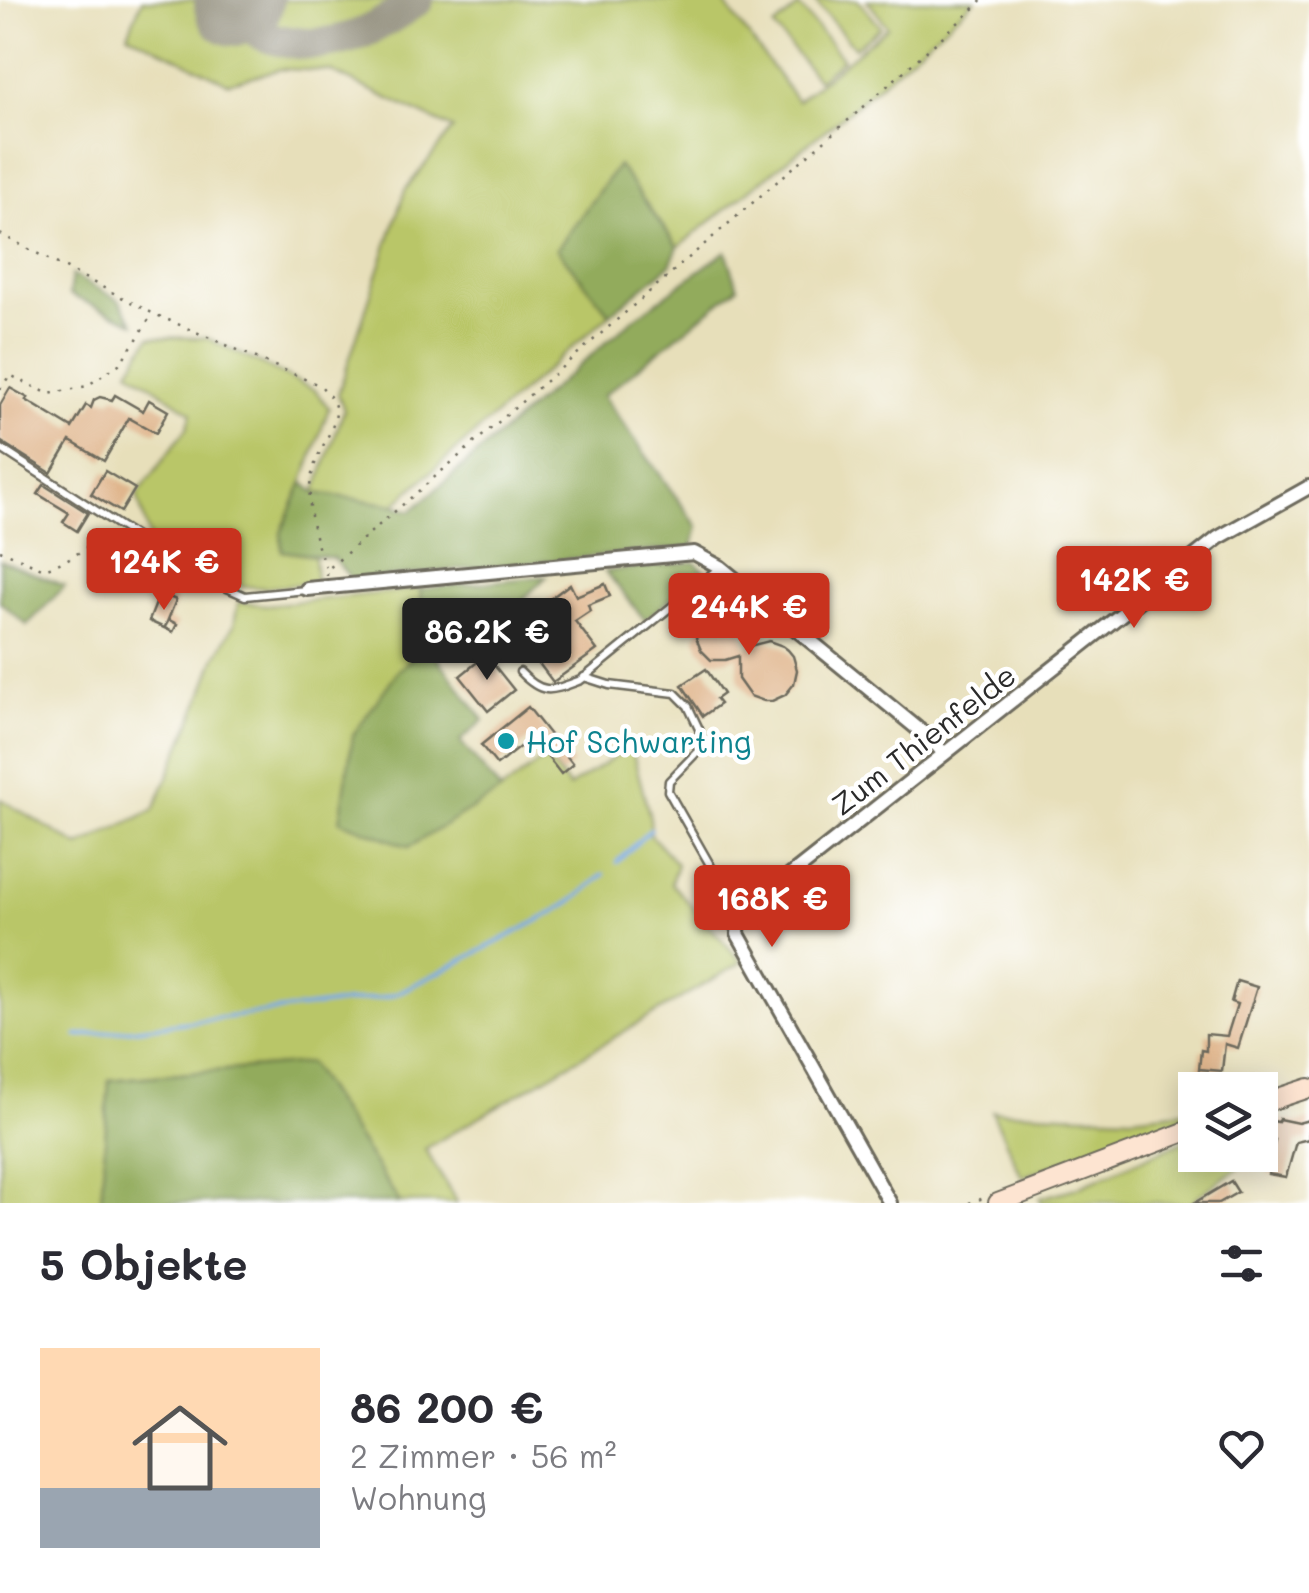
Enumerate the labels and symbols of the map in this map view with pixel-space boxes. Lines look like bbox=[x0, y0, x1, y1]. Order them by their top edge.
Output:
pin: 124K € bbox=[83, 528, 245, 613]
pin: 142K € bbox=[1053, 546, 1215, 631]
pin: 244K € bbox=[668, 573, 830, 658]
pin: 86.2K € bbox=[395, 598, 579, 683]
street label: Zum Thienfelde bbox=[823, 654, 1023, 824]
place label: Hof Schwarting bbox=[526, 721, 751, 761]
marker: Hof Schwarting bbox=[495, 730, 517, 752]
pin: 168K € bbox=[691, 865, 853, 950]

